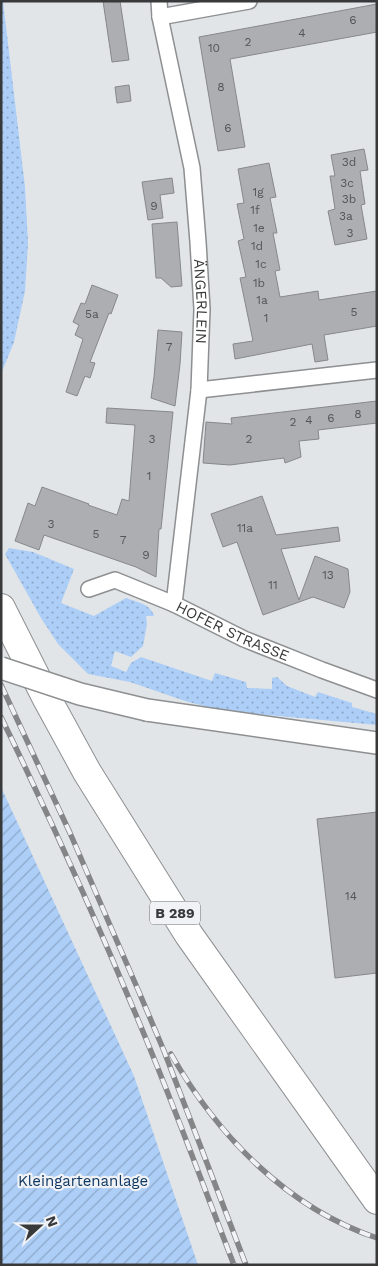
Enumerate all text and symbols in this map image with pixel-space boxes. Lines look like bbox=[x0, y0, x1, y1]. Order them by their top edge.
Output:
house number: 6 bbox=[349, 13, 357, 27]
house number: 4 bbox=[298, 26, 306, 40]
house number: 2 bbox=[245, 35, 252, 49]
house number: 10 bbox=[208, 41, 220, 55]
house number: 8 bbox=[217, 80, 225, 94]
house number: 6 bbox=[224, 121, 232, 135]
house number: 3d bbox=[342, 155, 356, 169]
house number: 3c bbox=[340, 176, 354, 190]
house number: 1g bbox=[252, 185, 264, 199]
house number: 3b bbox=[342, 192, 356, 206]
house number: 9 bbox=[150, 199, 158, 213]
house number: 1f bbox=[250, 203, 260, 217]
house number: 3a bbox=[339, 209, 353, 223]
house number: 1e bbox=[253, 221, 265, 235]
house number: 3 bbox=[347, 226, 354, 240]
house number: 1d bbox=[251, 239, 263, 253]
house number: 1c bbox=[255, 257, 267, 271]
street label: ÄNGERLEIN bbox=[190, 258, 211, 344]
house number: 1b bbox=[253, 276, 265, 290]
house number: 1a bbox=[256, 293, 268, 307]
house number: 5 bbox=[351, 305, 358, 319]
house number: 5a bbox=[85, 307, 99, 321]
house number: 1 bbox=[264, 311, 268, 325]
house number: 7 bbox=[166, 340, 173, 354]
house number: 8 bbox=[354, 407, 362, 421]
house number: 6 bbox=[327, 411, 335, 425]
house number: 4 bbox=[305, 413, 313, 427]
house number: 2 bbox=[290, 415, 297, 429]
house number: 3 bbox=[149, 432, 156, 446]
house number: 2 bbox=[246, 432, 253, 446]
house number: 1 bbox=[147, 469, 151, 483]
house number: 3 bbox=[48, 517, 55, 531]
house number: 11a bbox=[237, 521, 253, 535]
house number: 5 bbox=[93, 527, 100, 541]
house number: 7 bbox=[120, 533, 127, 547]
house number: 9 bbox=[142, 548, 150, 562]
house number: 13 bbox=[322, 568, 334, 582]
house number: 11 bbox=[268, 578, 278, 592]
street label: HOFER STRASSE bbox=[173, 597, 292, 665]
house number: 14 bbox=[345, 889, 357, 903]
road number: B 289 bbox=[150, 901, 200, 924]
park label: Kleingartenanlage bbox=[18, 1172, 148, 1190]
north arrow bbox=[15, 1201, 65, 1251]
text: N bbox=[43, 1214, 61, 1229]

